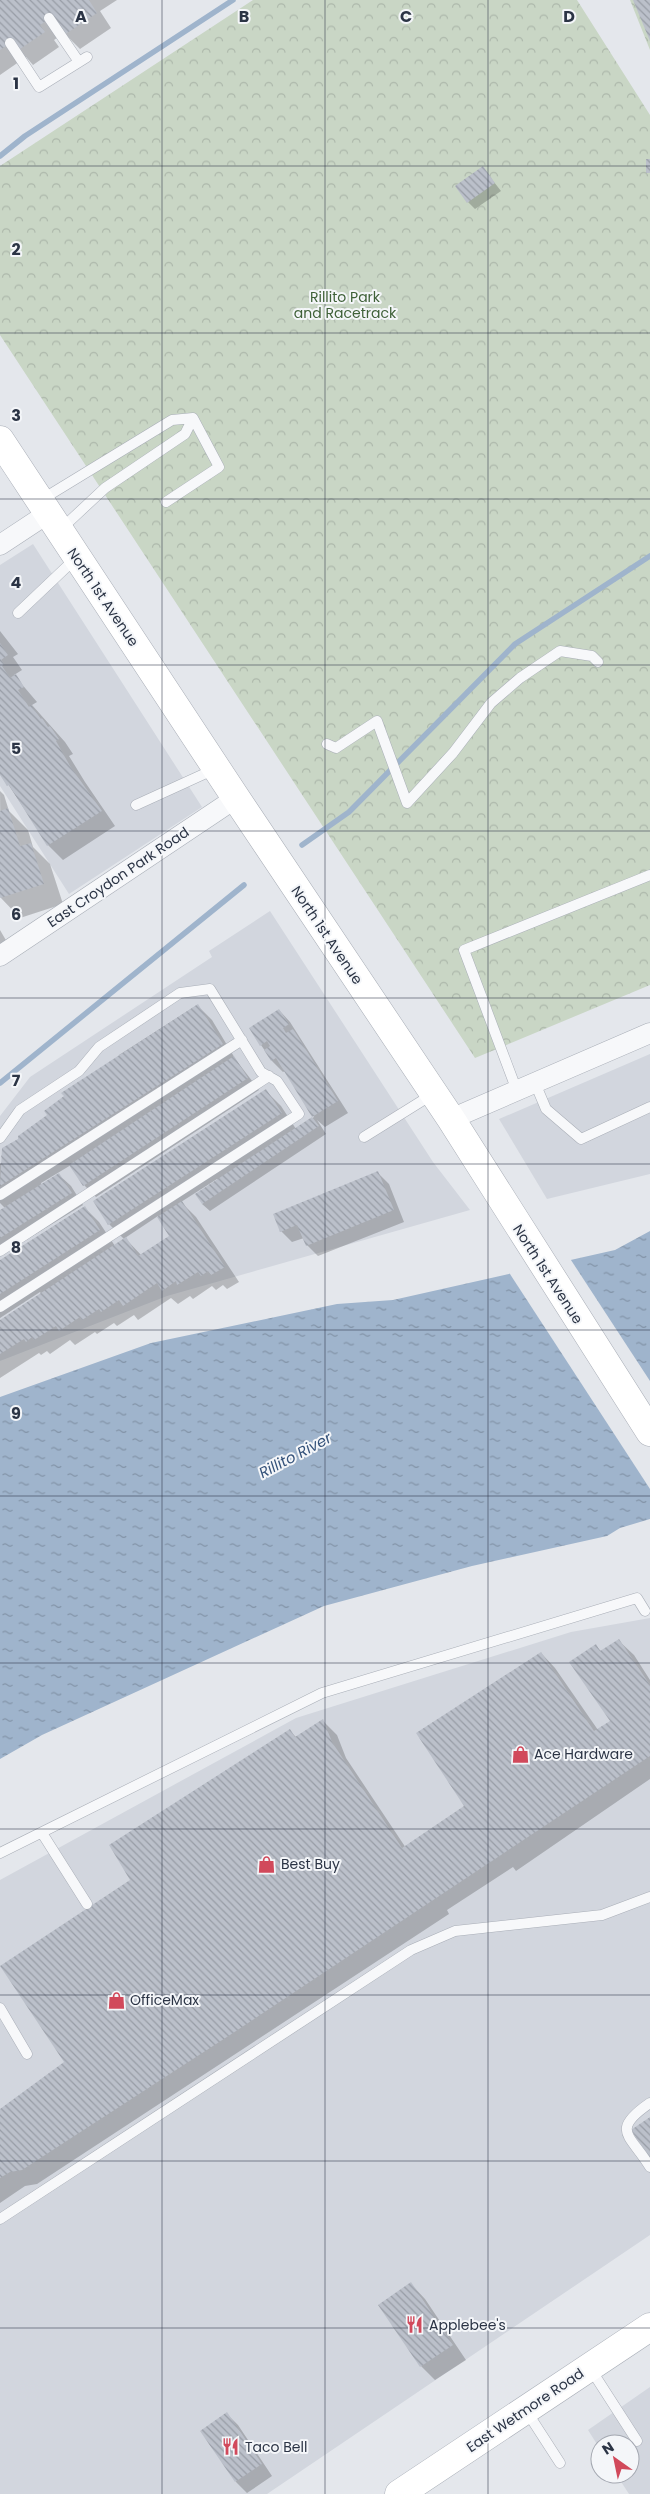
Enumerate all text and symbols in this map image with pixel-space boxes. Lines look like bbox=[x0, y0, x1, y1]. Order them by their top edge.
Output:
text: A bbox=[75, 5, 87, 28]
text: B bbox=[239, 5, 249, 28]
text: C bbox=[400, 5, 412, 28]
text: D bbox=[563, 5, 575, 28]
text: 1 bbox=[13, 72, 19, 95]
text: 2 bbox=[11, 238, 21, 261]
park label: Rillito Park and Racetrack bbox=[294, 287, 397, 323]
text: 3 bbox=[11, 404, 21, 427]
street label: North 1st Avenue bbox=[63, 544, 144, 651]
text: 4 bbox=[11, 571, 22, 594]
text: 5 bbox=[11, 737, 21, 760]
street label: East Croydon Park Road bbox=[43, 822, 193, 932]
street label: North 1st Avenue bbox=[287, 882, 368, 989]
text: 6 bbox=[11, 903, 21, 926]
text: 7 bbox=[12, 1069, 21, 1092]
street label: North 1st Avenue bbox=[508, 1220, 588, 1328]
text: 8 bbox=[11, 1236, 21, 1259]
text: 9 bbox=[11, 1402, 21, 1425]
water label: Rillito River bbox=[255, 1427, 335, 1483]
shop icon: Ace Hardware bbox=[510, 1744, 530, 1764]
place label: Ace Hardware bbox=[534, 1744, 633, 1764]
shop icon: Best Buy bbox=[257, 1854, 277, 1874]
place label: Best Buy bbox=[281, 1854, 340, 1874]
shop icon: OfficeMax bbox=[106, 1990, 126, 2010]
place label: OfficeMax bbox=[130, 1990, 199, 2010]
restaurant icon: Applebee's bbox=[405, 2315, 425, 2335]
place label: Applebee's bbox=[429, 2315, 506, 2335]
street label: East Wetmore Road bbox=[462, 2363, 588, 2457]
north arrow bbox=[590, 2434, 640, 2484]
restaurant icon: Taco Bell bbox=[221, 2437, 241, 2457]
place label: Taco Bell bbox=[245, 2437, 307, 2457]
text: N bbox=[598, 2437, 618, 2459]

